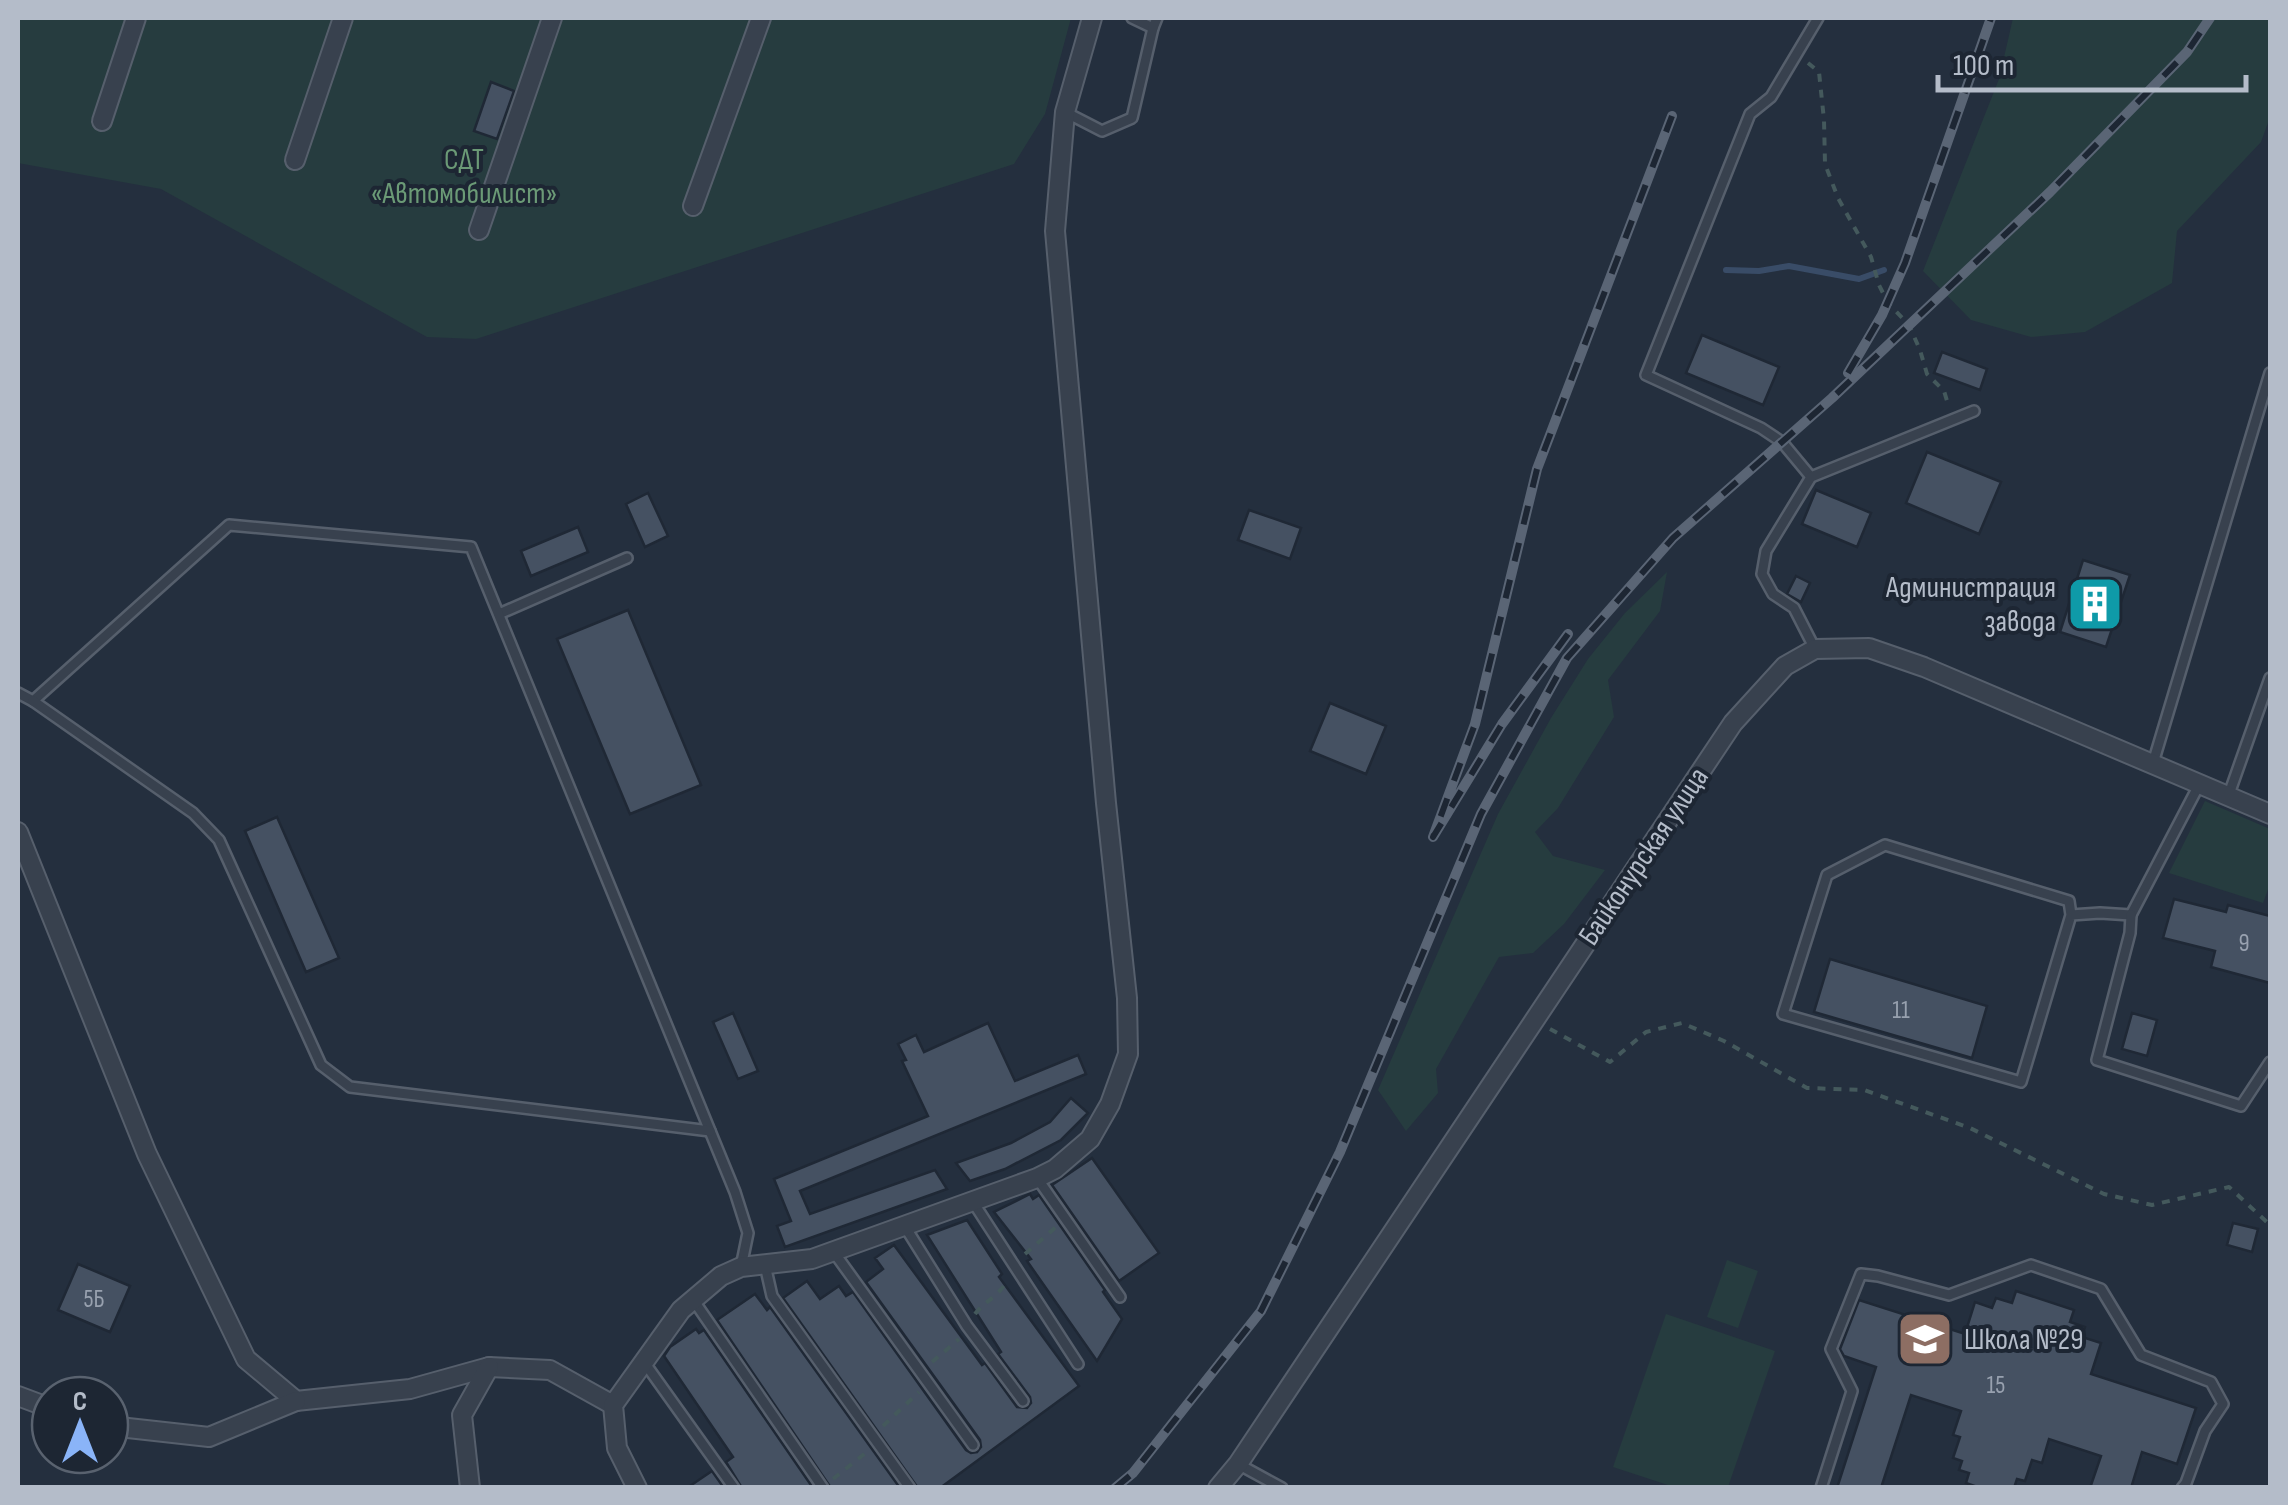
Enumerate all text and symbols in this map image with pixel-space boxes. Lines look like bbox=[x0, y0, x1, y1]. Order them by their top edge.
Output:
scale bar bbox=[1938, 30, 2246, 92]
text: 100 m bbox=[1953, 48, 2014, 84]
park label: СДТ «Автомобилист» bbox=[371, 142, 557, 212]
place label: Администрация завода bbox=[1885, 570, 2056, 640]
building icon: Администрация завода bbox=[2065, 574, 2125, 634]
street label: Байконурская улица bbox=[1571, 761, 1717, 952]
house number: 9 bbox=[2238, 928, 2250, 959]
house number: 11 bbox=[1892, 995, 1910, 1026]
house number: 5Б bbox=[83, 1284, 105, 1315]
school or university icon: Школа №29 bbox=[1895, 1309, 1955, 1369]
place label: Школа №29 bbox=[1964, 1322, 2084, 1358]
house number: 15 bbox=[1987, 1370, 2005, 1401]
north arrow bbox=[30, 1375, 130, 1475]
text: С bbox=[73, 1385, 87, 1418]

